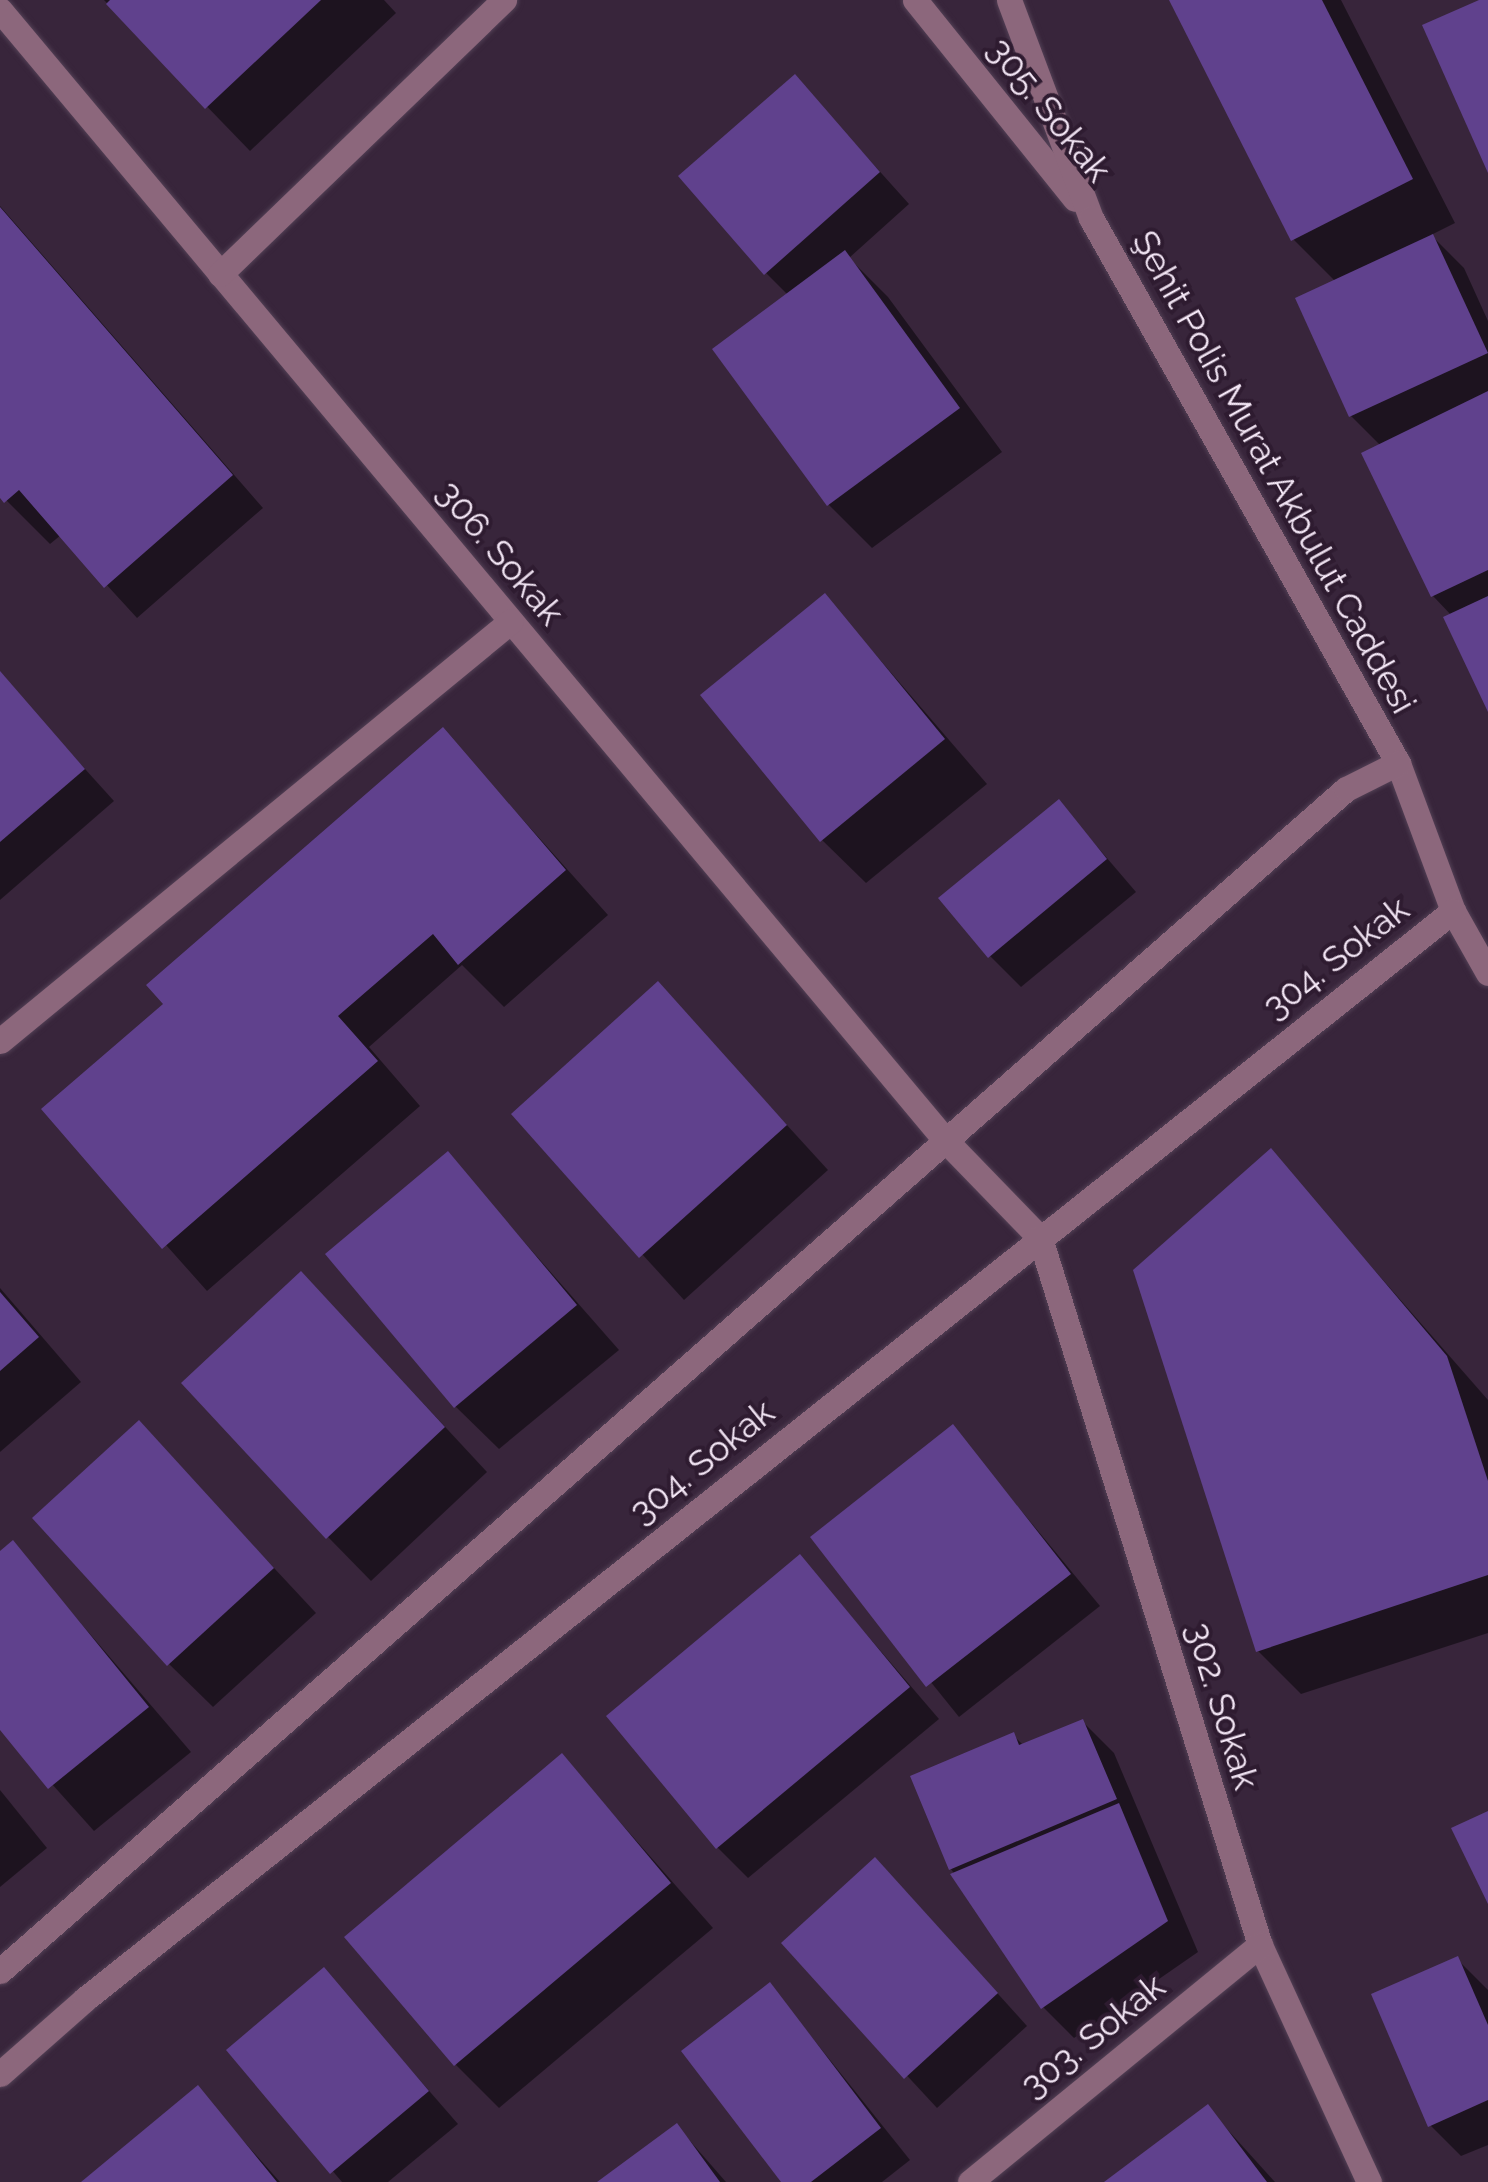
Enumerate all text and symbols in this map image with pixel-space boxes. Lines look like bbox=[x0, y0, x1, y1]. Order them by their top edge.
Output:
street label: 305. Sokak bbox=[978, 30, 1120, 190]
street label: Şehit Polis Murat Akbulut Caddesi bbox=[1123, 223, 1425, 721]
street label: 306. Sokak bbox=[428, 473, 572, 633]
street label: 304. Sokak bbox=[1255, 888, 1417, 1028]
street label: 304. Sokak bbox=[622, 1391, 782, 1533]
street label: 302. Sokak bbox=[1177, 1618, 1267, 1794]
street label: 303. Sokak bbox=[1013, 1965, 1173, 2107]

